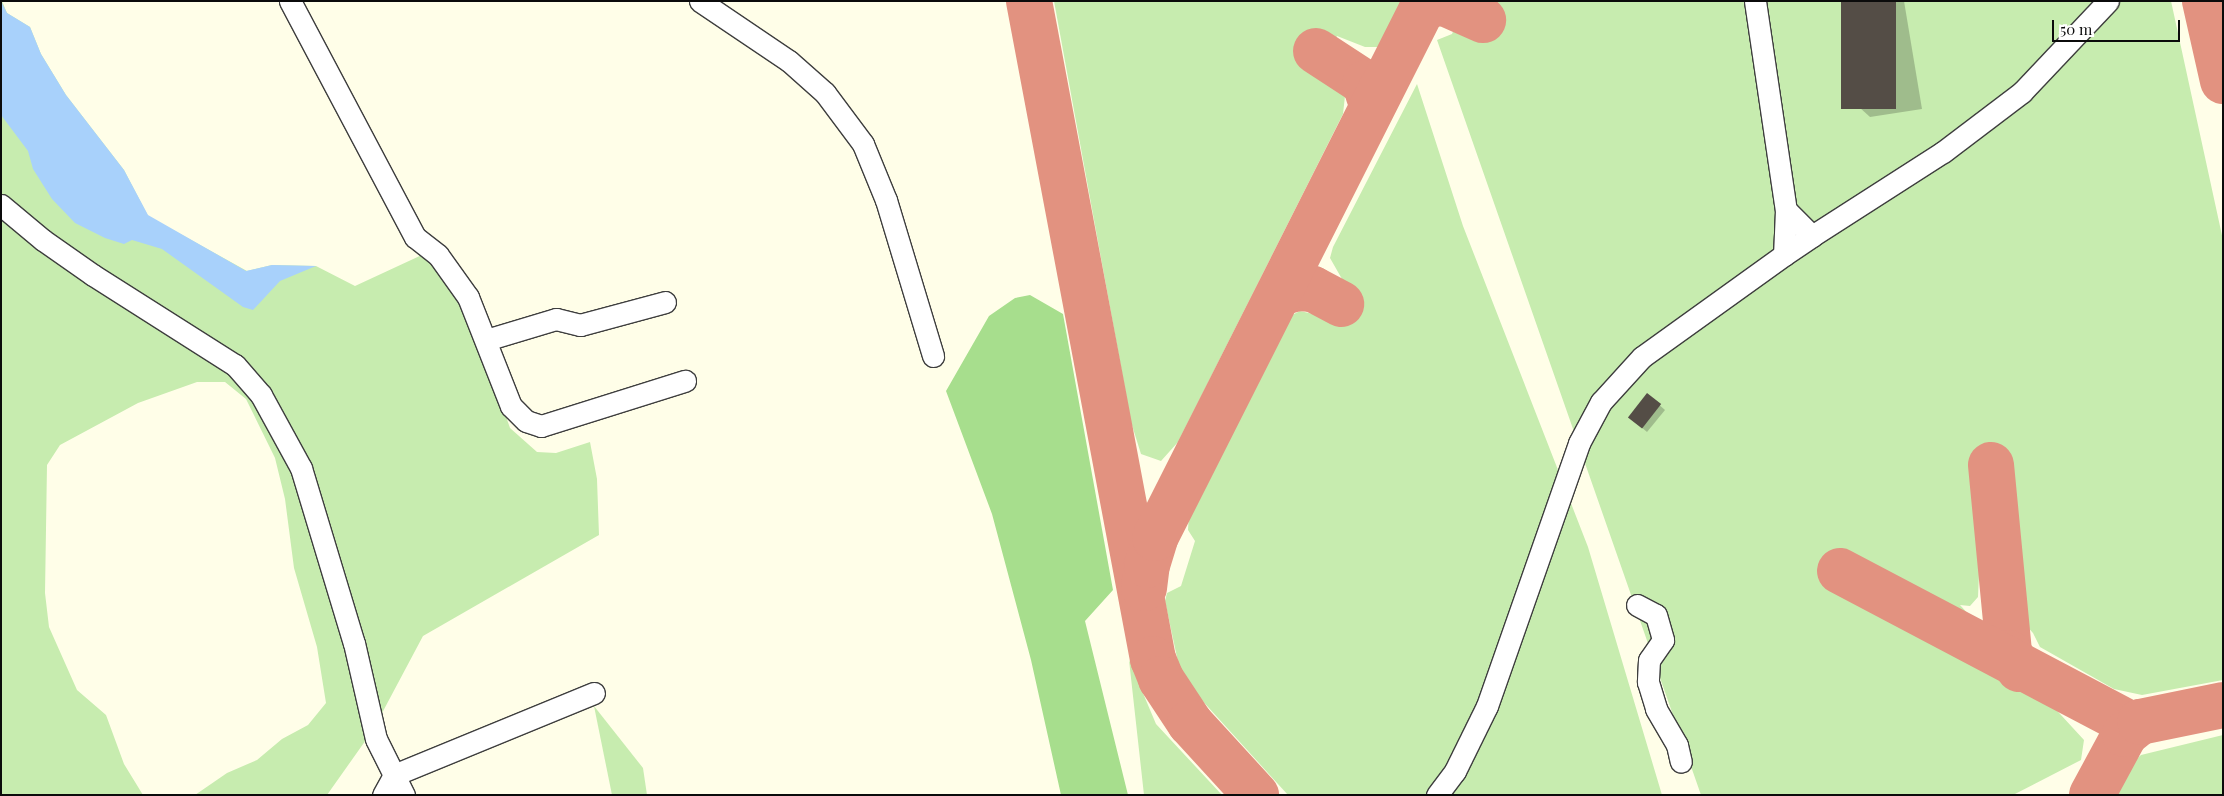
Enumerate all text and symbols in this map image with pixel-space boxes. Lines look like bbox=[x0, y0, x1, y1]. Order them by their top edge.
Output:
scale bar bbox=[2054, 10, 2182, 42]
text: 50 m bbox=[2060, 19, 2092, 39]

